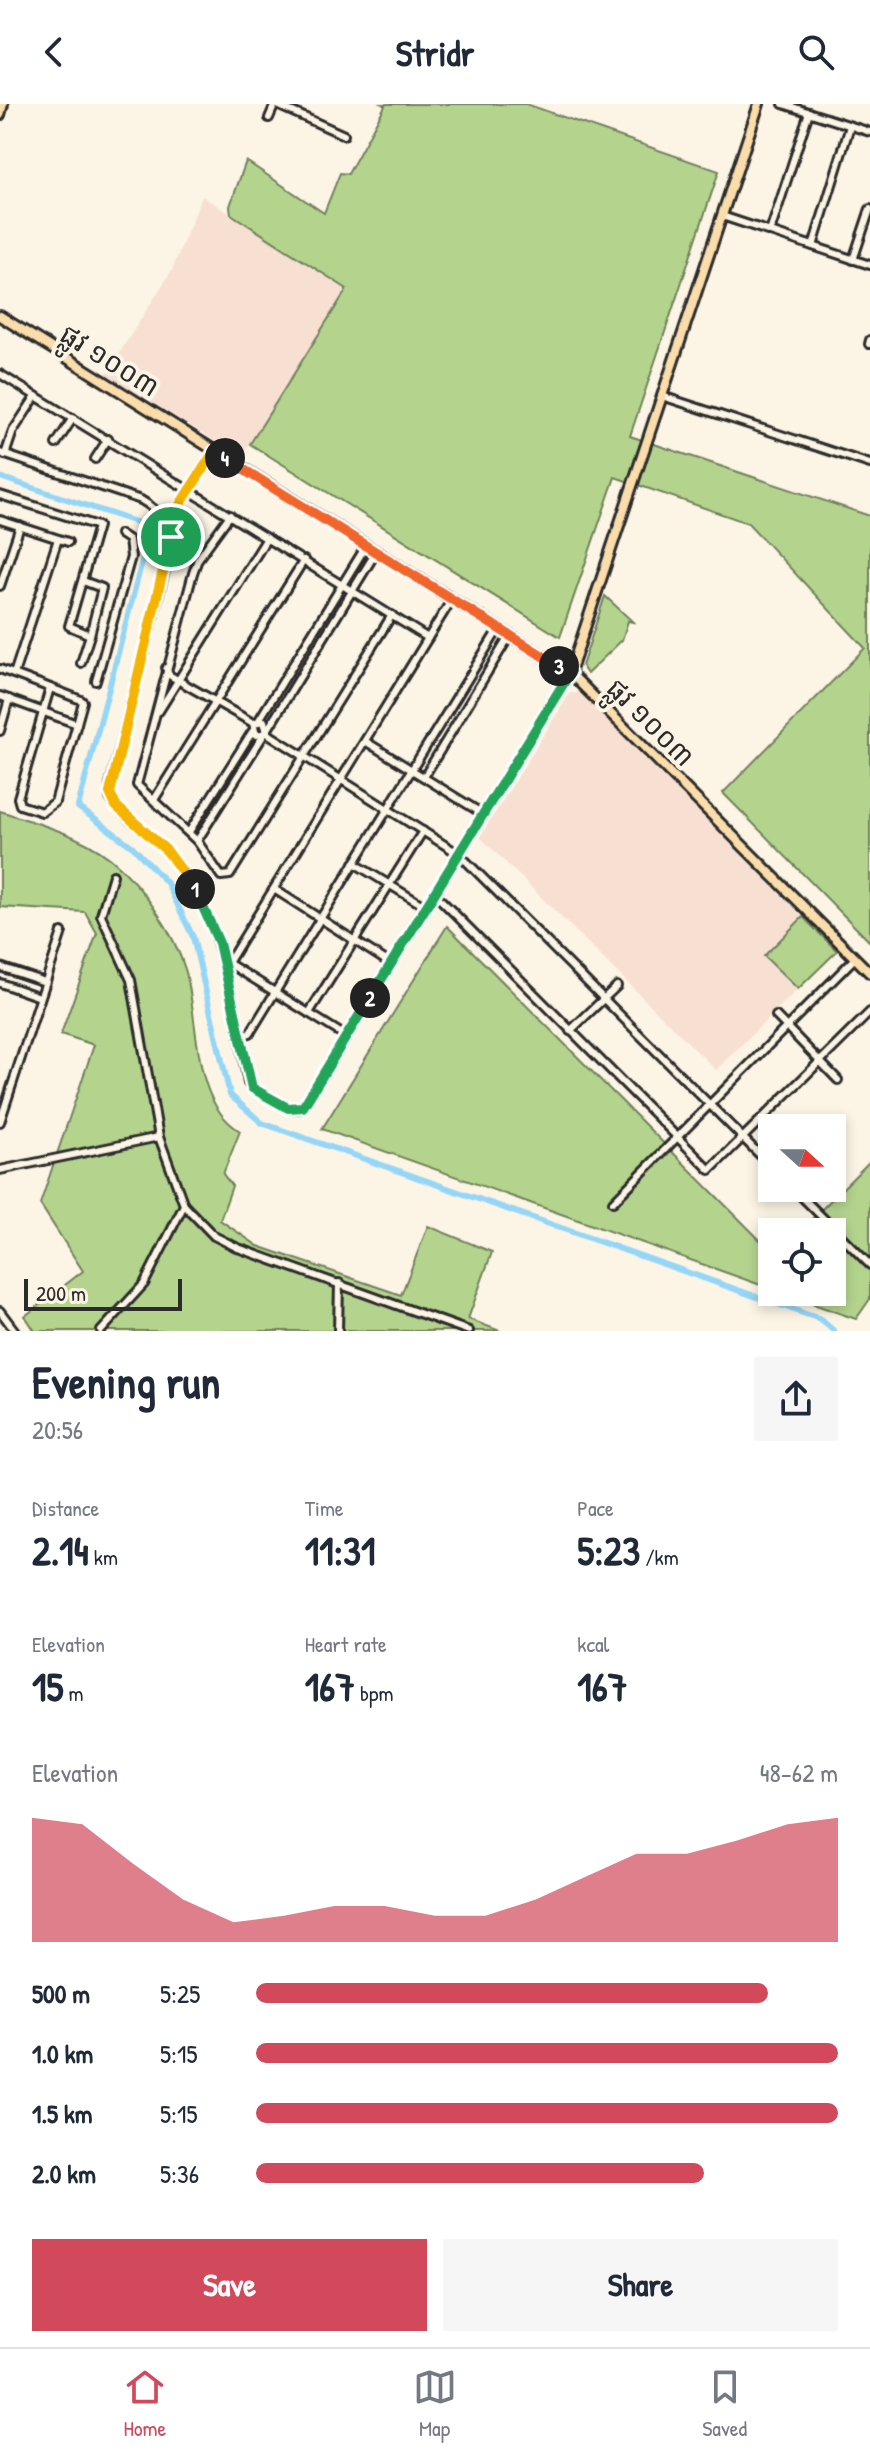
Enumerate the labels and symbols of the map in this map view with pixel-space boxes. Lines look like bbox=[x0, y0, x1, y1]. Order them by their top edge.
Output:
street label: ផ្លូវ ១០០៣ bbox=[50, 315, 167, 411]
pin: 4 bbox=[205, 438, 245, 478]
pin bbox=[137, 503, 205, 571]
pin: 3 bbox=[539, 646, 579, 686]
street label: ផ្លូវ ១០០៣ bbox=[594, 669, 704, 779]
pin: 1 bbox=[175, 869, 215, 909]
pin: 2 bbox=[350, 978, 390, 1018]
north arrow bbox=[758, 1114, 846, 1202]
scale bar bbox=[24, 1275, 182, 1311]

